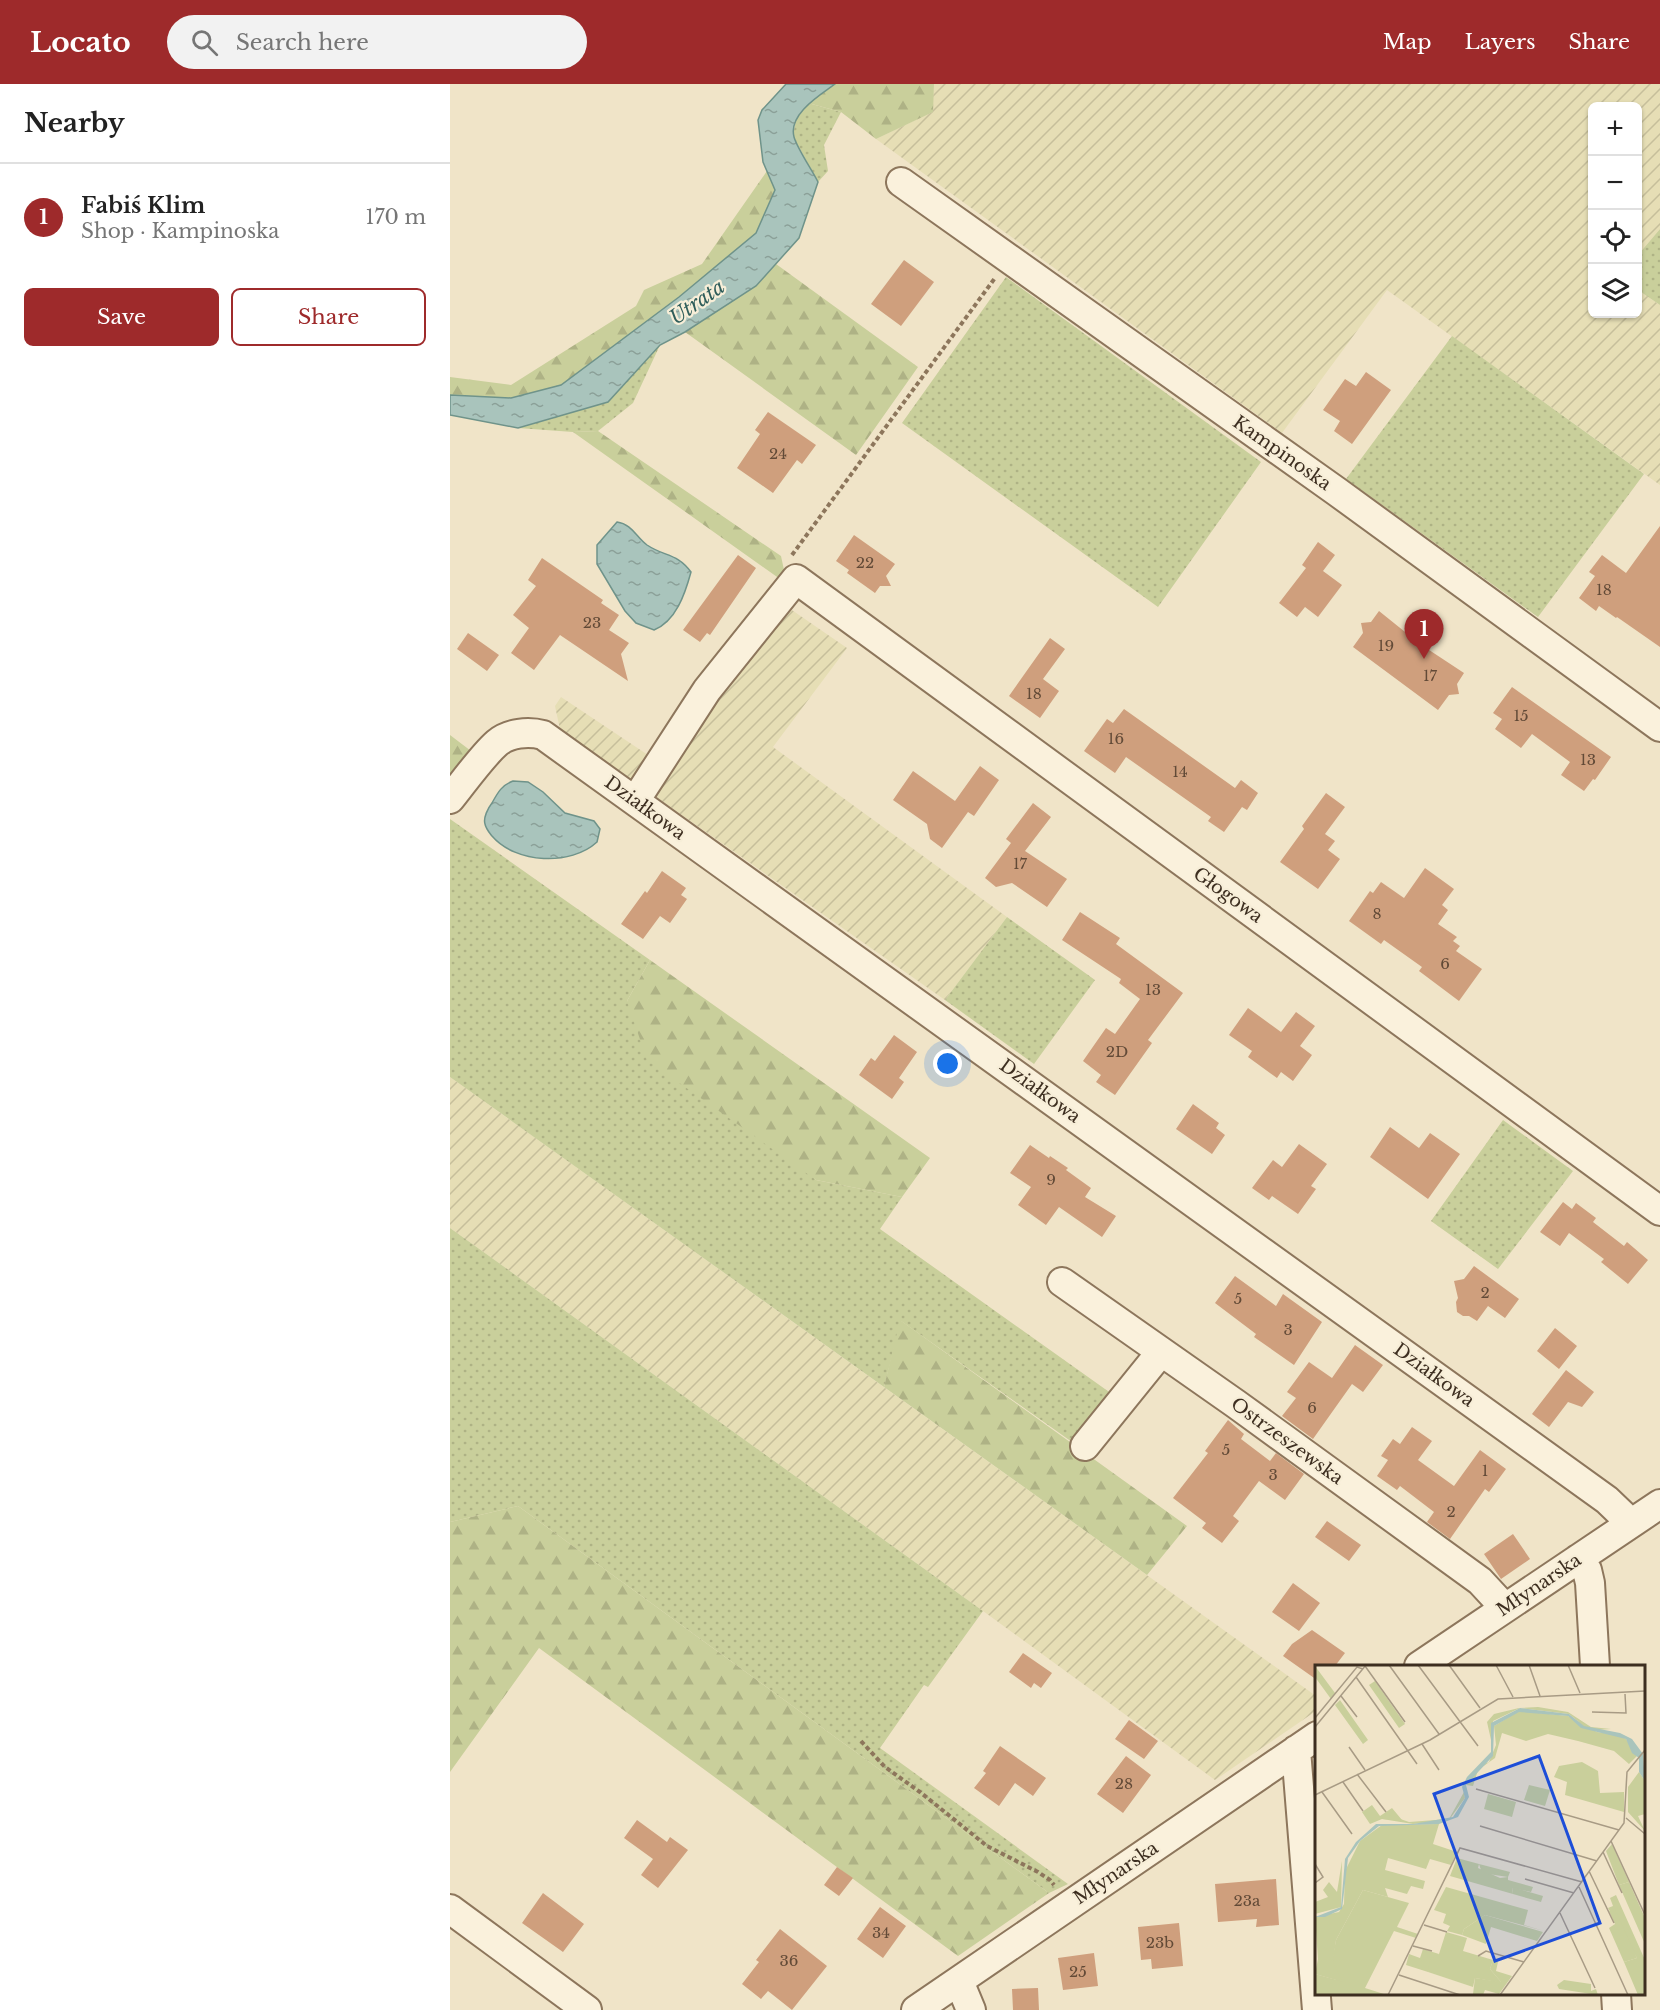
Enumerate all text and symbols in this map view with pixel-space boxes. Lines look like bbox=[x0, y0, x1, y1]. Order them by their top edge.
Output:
search box bbox=[167, 15, 587, 69]
text: Locato bbox=[30, 25, 131, 60]
icon: search bbox=[188, 26, 221, 59]
text: Search here bbox=[236, 29, 369, 56]
text: Map bbox=[1383, 29, 1432, 55]
text: Layers bbox=[1465, 29, 1536, 55]
text: Share bbox=[1569, 29, 1630, 55]
map controls bbox=[1588, 102, 1642, 318]
button: + bbox=[1588, 102, 1642, 156]
text: Nearby bbox=[24, 107, 125, 139]
button: − bbox=[1588, 156, 1642, 210]
text: Fabiś Klim bbox=[81, 192, 205, 219]
text: 1 bbox=[39, 205, 48, 229]
text: 170 m bbox=[366, 205, 426, 229]
button: locate bbox=[1588, 210, 1642, 264]
text: Shop · Kampinoska bbox=[81, 219, 279, 243]
button: layers bbox=[1588, 264, 1642, 318]
water label: Utrata bbox=[665, 274, 729, 330]
button: Save bbox=[24, 288, 219, 346]
button: Share bbox=[231, 288, 426, 346]
street label: Kampinoska bbox=[1229, 411, 1335, 495]
house number: 24 bbox=[769, 444, 787, 463]
house number: 22 bbox=[856, 553, 874, 572]
house number: 18 bbox=[1596, 580, 1612, 599]
pin: 1 bbox=[1404, 610, 1444, 659]
house number: 23 bbox=[583, 613, 601, 632]
house number: 19 bbox=[1378, 636, 1394, 655]
house number: 17 bbox=[1423, 666, 1438, 685]
house number: 18 bbox=[1026, 684, 1042, 703]
house number: 15 bbox=[1513, 706, 1529, 725]
house number: 16 bbox=[1108, 729, 1124, 748]
house number: 13 bbox=[1580, 750, 1596, 769]
house number: 14 bbox=[1172, 762, 1188, 781]
street label: Działkowa bbox=[600, 771, 690, 845]
house number: 17 bbox=[1013, 854, 1028, 873]
street label: Głogowa bbox=[1189, 862, 1267, 928]
house number: 8 bbox=[1372, 904, 1382, 923]
house number: 6 bbox=[1440, 954, 1450, 973]
house number: 13 bbox=[1145, 980, 1161, 999]
house number: 2D bbox=[1106, 1042, 1128, 1061]
your location bbox=[933, 1049, 962, 1078]
street label: Działkowa bbox=[995, 1054, 1085, 1128]
house number: 9 bbox=[1046, 1170, 1056, 1189]
house number: 2 bbox=[1480, 1283, 1490, 1302]
house number: 5 bbox=[1234, 1289, 1242, 1308]
house number: 3 bbox=[1283, 1320, 1293, 1339]
street label: Działkowa bbox=[1389, 1338, 1479, 1412]
street label: Ostrzeszewska bbox=[1227, 1393, 1347, 1489]
house number: 6 bbox=[1307, 1398, 1317, 1417]
house number: 5 bbox=[1222, 1440, 1230, 1459]
house number: 1 bbox=[1482, 1461, 1488, 1480]
house number: 3 bbox=[1268, 1465, 1278, 1484]
house number: 2 bbox=[1446, 1502, 1456, 1521]
street label: Młynarska bbox=[1493, 1549, 1585, 1621]
inset map bbox=[1315, 1665, 1645, 1995]
house number: 28 bbox=[1115, 1774, 1133, 1793]
street label: Młynarska bbox=[1070, 1837, 1162, 1909]
house number: 23a bbox=[1234, 1891, 1261, 1910]
house number: 34 bbox=[872, 1923, 890, 1942]
house number: 23b bbox=[1146, 1933, 1174, 1952]
house number: 36 bbox=[780, 1951, 798, 1970]
house number: 25 bbox=[1069, 1962, 1087, 1981]

